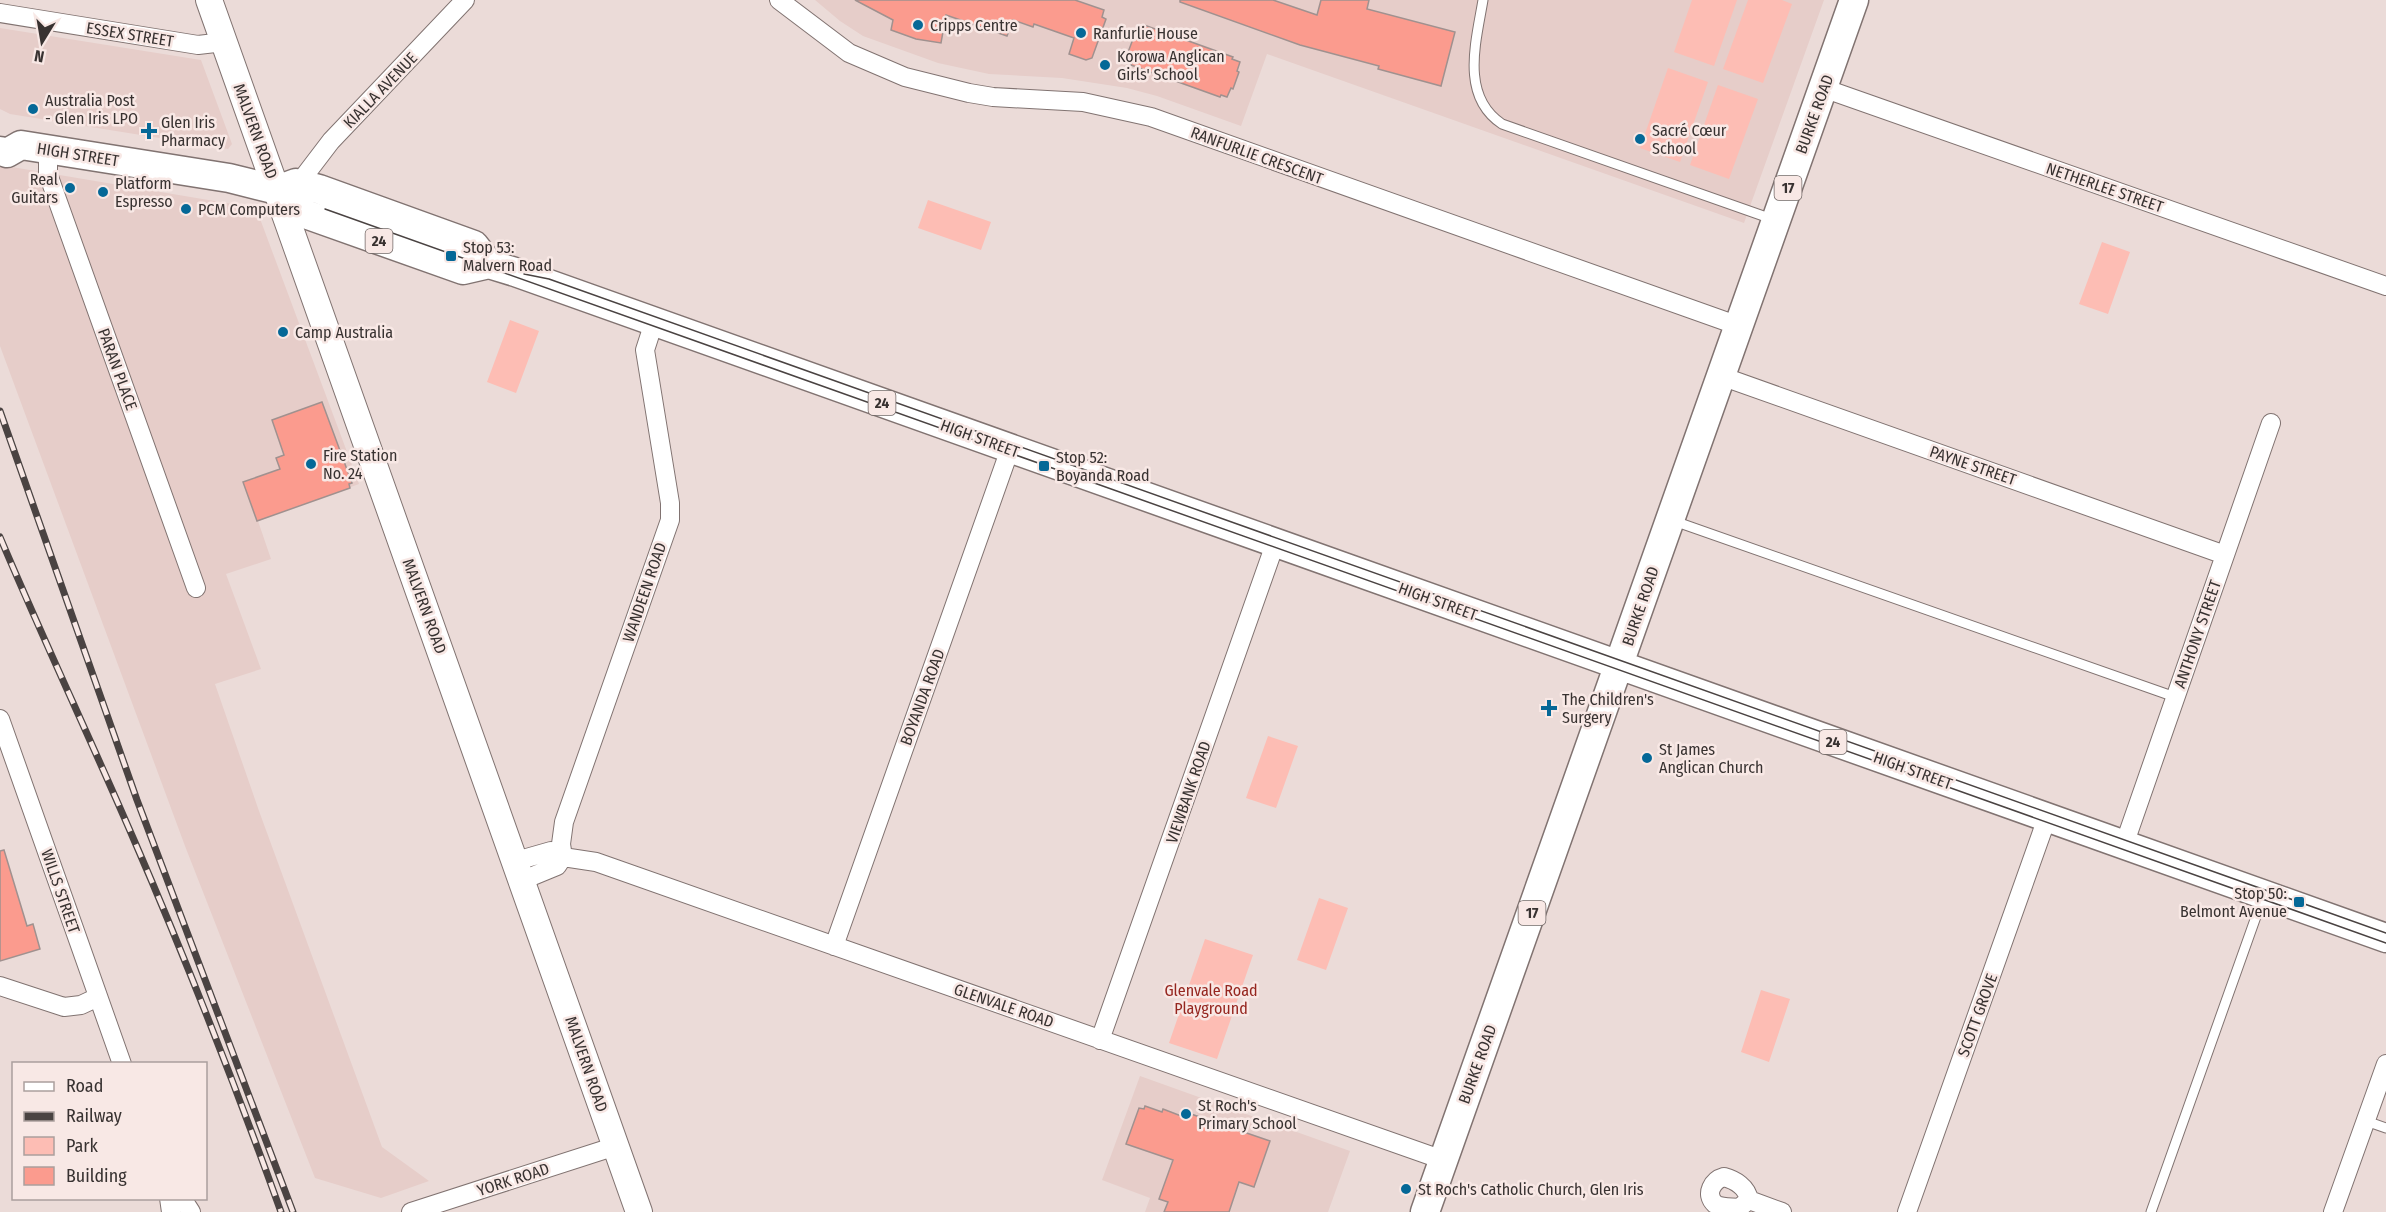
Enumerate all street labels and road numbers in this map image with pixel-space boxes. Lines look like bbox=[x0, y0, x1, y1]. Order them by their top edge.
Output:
street label: ESSEX STREET bbox=[85, 18, 176, 51]
street label: KIALLA AVENUE bbox=[340, 49, 421, 132]
street label: BURKE ROAD bbox=[1791, 72, 1838, 156]
street label: MALVERN ROAD bbox=[230, 81, 282, 181]
street label: RANFURLIE CRESCENT bbox=[1188, 123, 1326, 188]
street label: HIGH STREET bbox=[36, 139, 121, 170]
street label: NETHERLEE STREET bbox=[2044, 159, 2166, 217]
road number: 17 bbox=[1774, 176, 1802, 200]
road number: 24 bbox=[366, 229, 392, 253]
street label: PARAN PLACE bbox=[94, 326, 141, 413]
road number: 24 bbox=[868, 391, 896, 415]
street label: HIGH STREET bbox=[938, 415, 1022, 462]
street label: PAYNE STREET bbox=[1927, 442, 2019, 489]
street label: WANDEEN ROAD bbox=[619, 540, 670, 644]
street label: MALVERN ROAD bbox=[399, 556, 451, 656]
street label: BURKE ROAD bbox=[1618, 564, 1663, 648]
street label: ANTHONY STREET bbox=[2170, 577, 2225, 691]
street label: HIGH STREET bbox=[1396, 578, 1480, 625]
street label: BOYANDA ROAD bbox=[896, 646, 949, 748]
road number: 24 bbox=[1820, 730, 1846, 754]
street label: VIEWBANK ROAD bbox=[1162, 738, 1215, 846]
street label: HIGH STREET bbox=[1871, 747, 1955, 794]
street label: WILLS STREET bbox=[37, 846, 84, 936]
road number: 17 bbox=[1518, 901, 1546, 925]
street label: SCOTT GROVE bbox=[1954, 971, 2001, 1059]
street label: GLENVALE ROAD bbox=[951, 980, 1056, 1031]
street label: MALVERN ROAD bbox=[561, 1014, 612, 1114]
street label: BURKE ROAD bbox=[1454, 1022, 1501, 1106]
street label: YORK ROAD bbox=[475, 1159, 552, 1200]

